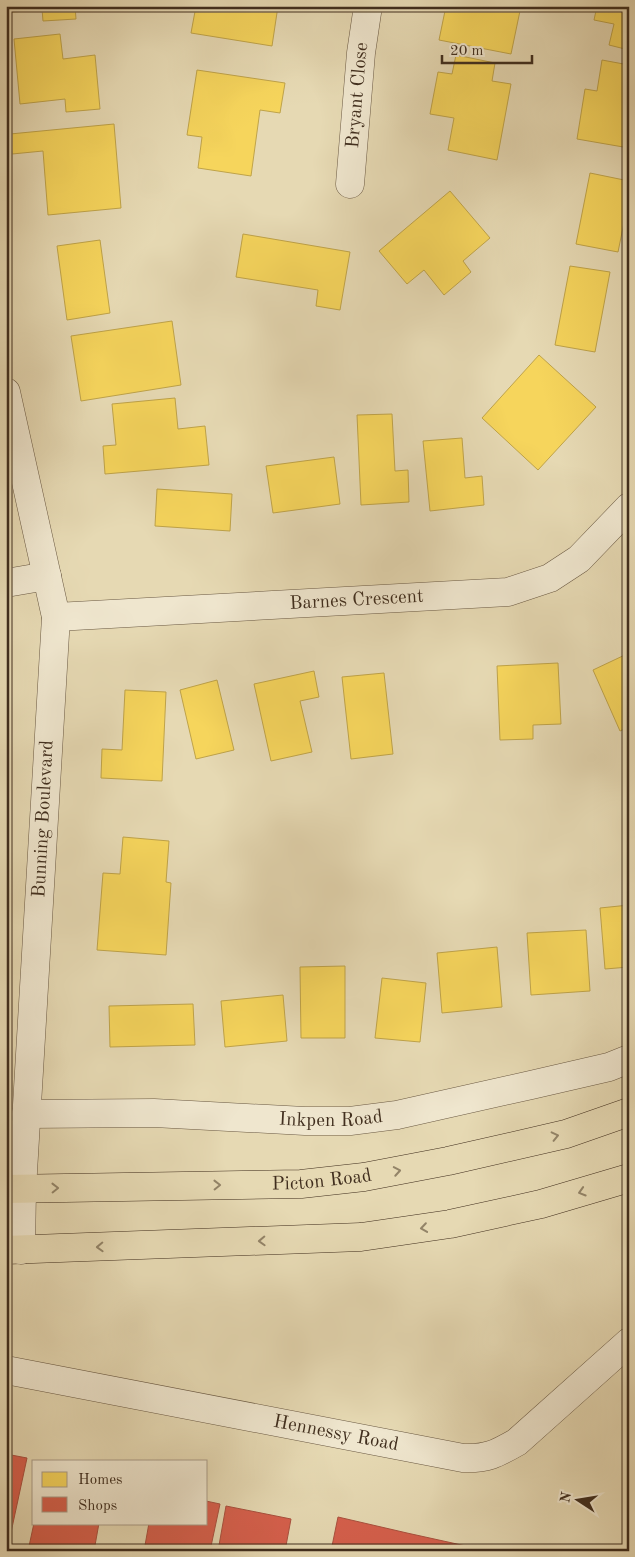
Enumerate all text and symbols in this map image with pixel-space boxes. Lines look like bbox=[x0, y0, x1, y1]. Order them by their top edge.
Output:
scale bar bbox=[442, 32, 532, 64]
street label: Bryant Close bbox=[344, 41, 372, 149]
text: 20 m bbox=[450, 44, 484, 59]
street label: Barnes Crescent bbox=[289, 587, 424, 614]
street label: Bunning Boulevard bbox=[30, 740, 58, 898]
street label: Inkpen Road bbox=[278, 1107, 384, 1131]
one-way arrow bbox=[551, 1131, 560, 1142]
street label: Picton Road bbox=[272, 1166, 373, 1194]
one-way arrow bbox=[392, 1166, 401, 1176]
one-way arrow bbox=[214, 1180, 222, 1191]
one-way arrow bbox=[51, 1183, 59, 1194]
one-way arrow bbox=[578, 1186, 587, 1196]
one-way arrow bbox=[420, 1222, 428, 1233]
one-way arrow bbox=[258, 1235, 266, 1246]
one-way arrow bbox=[95, 1242, 103, 1252]
street label: Hennessy Road bbox=[272, 1412, 400, 1455]
legend bbox=[32, 1460, 208, 1524]
text: Homes bbox=[78, 1473, 123, 1488]
north arrow bbox=[552, 1474, 602, 1524]
text: N bbox=[558, 1491, 574, 1504]
text: Shops bbox=[78, 1499, 117, 1514]

